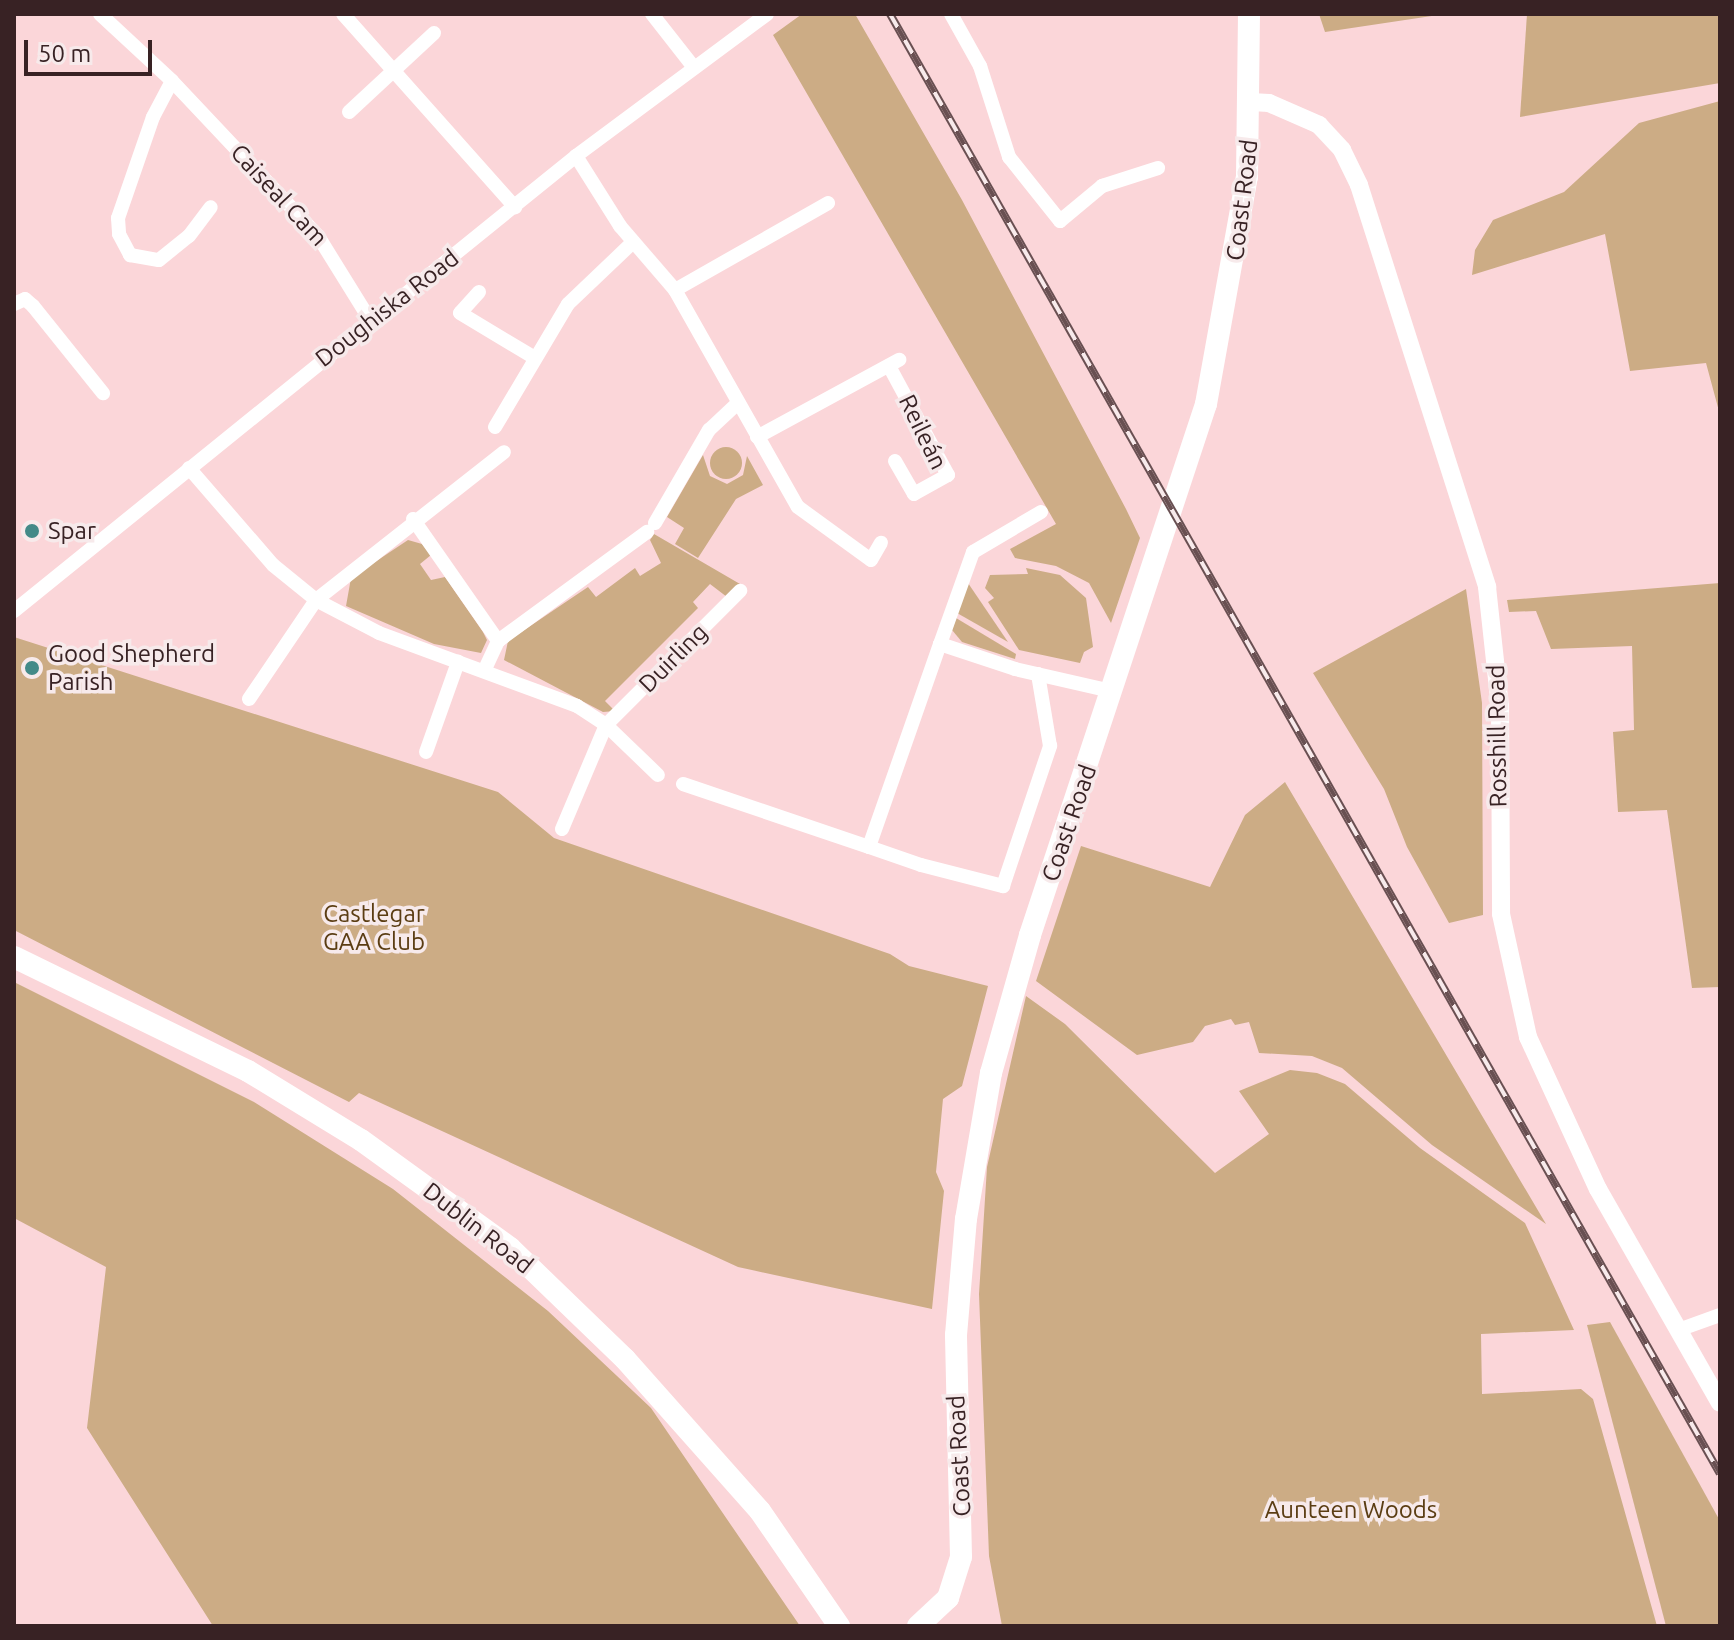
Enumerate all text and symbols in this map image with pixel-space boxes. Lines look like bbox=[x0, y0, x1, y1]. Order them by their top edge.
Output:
scale bar bbox=[28, 24, 156, 74]
text: 50 m bbox=[38, 40, 91, 67]
street label: Caiseal Cam bbox=[225, 138, 333, 252]
street label: Coast Road bbox=[1220, 138, 1264, 262]
street label: Doughiska Road bbox=[310, 243, 464, 373]
street label: Reileán bbox=[893, 390, 953, 474]
place label: Spar bbox=[48, 517, 96, 545]
marker: Spar bbox=[23, 522, 41, 540]
street label: Duirling bbox=[633, 618, 713, 698]
place label: Good Shepherd Parish bbox=[48, 640, 215, 696]
marker: Good Shepherd Parish bbox=[23, 659, 41, 677]
street label: Rosshill Road bbox=[1481, 664, 1513, 808]
street label: Coast Road bbox=[1036, 761, 1102, 885]
park label: Castlegar GAA Club bbox=[323, 900, 425, 956]
street label: Dublin Road bbox=[417, 1176, 539, 1280]
street label: Coast Road bbox=[941, 1394, 977, 1518]
park label: Aunteen Woods bbox=[1265, 1496, 1437, 1524]

